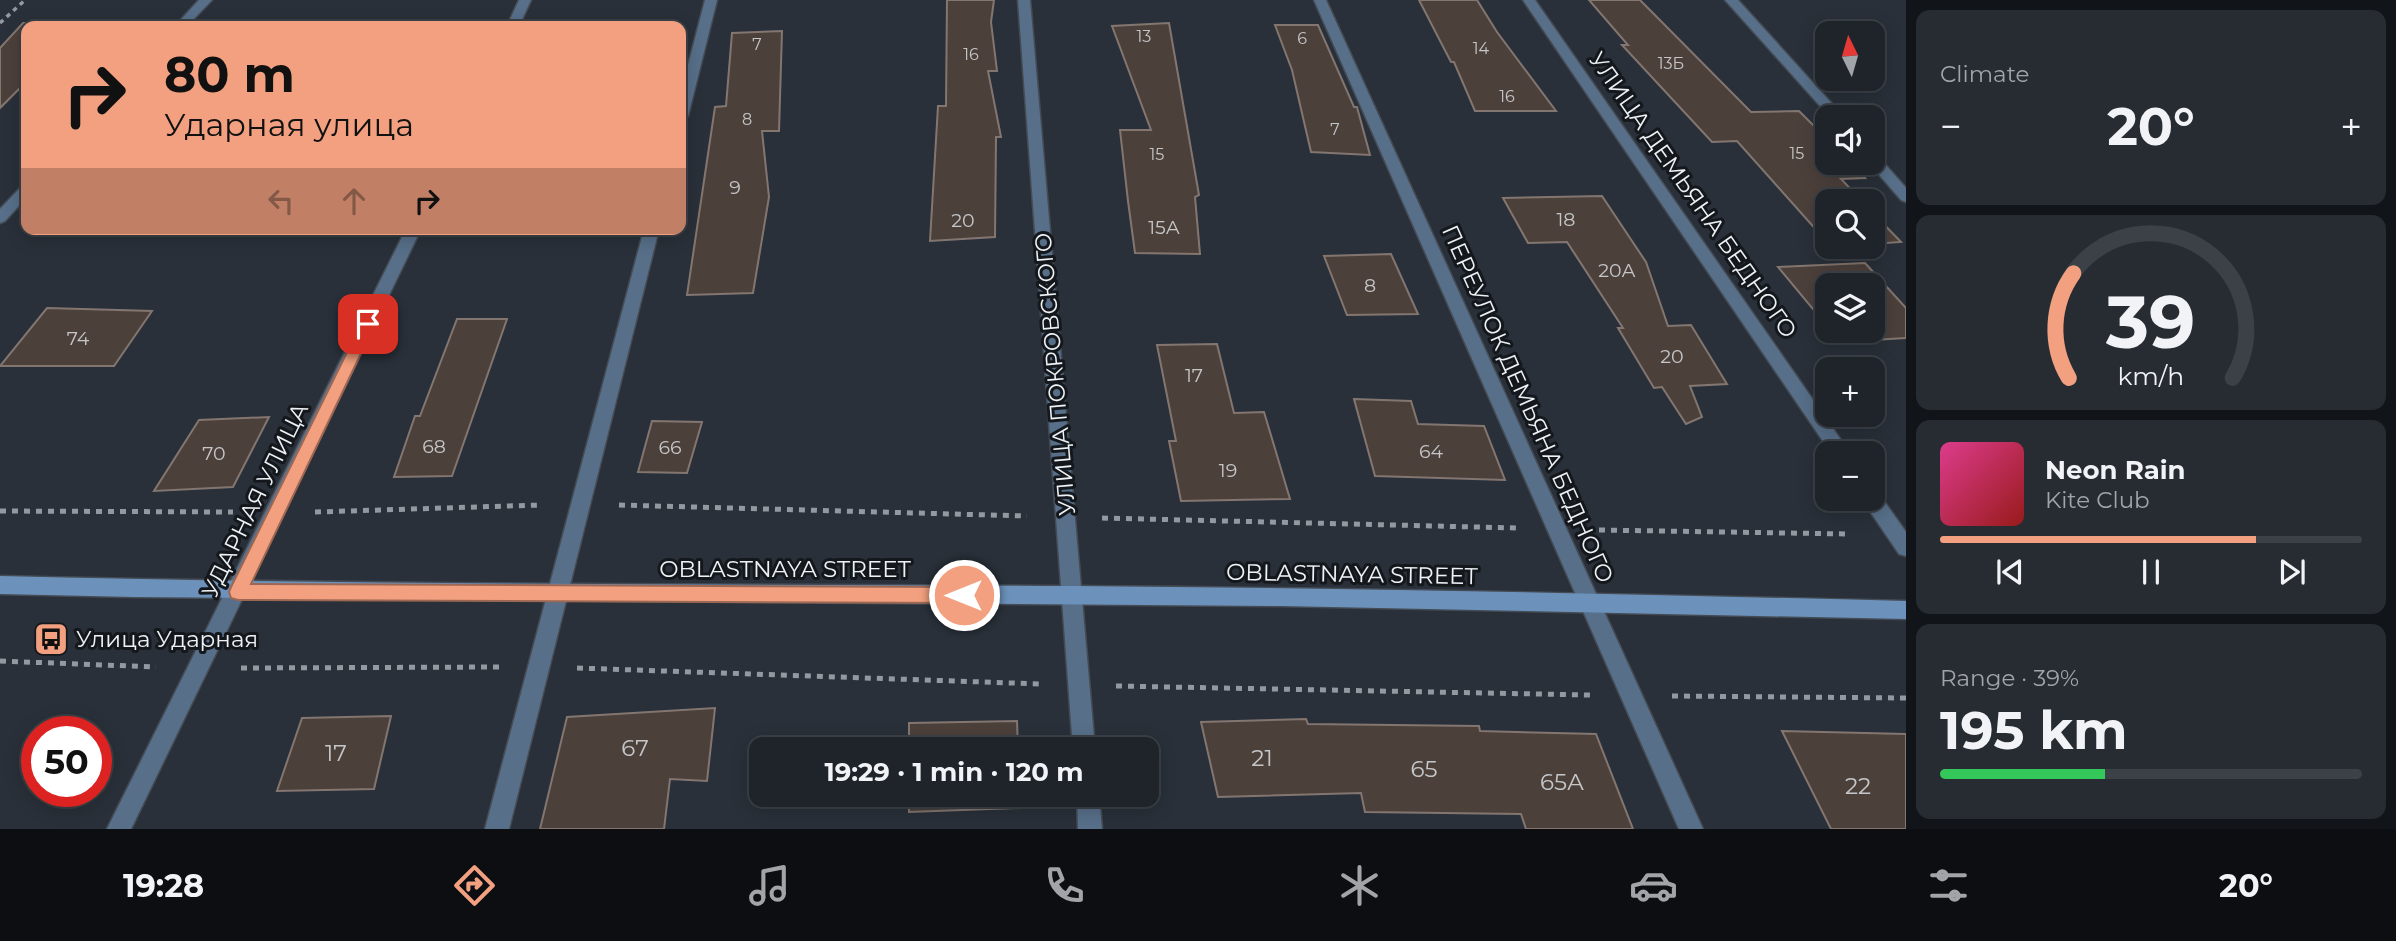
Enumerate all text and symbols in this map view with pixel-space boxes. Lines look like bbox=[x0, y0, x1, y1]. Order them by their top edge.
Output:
north arrow bbox=[1815, 21, 1885, 91]
map controls bbox=[1815, 21, 1885, 511]
house number: 13 bbox=[1137, 27, 1151, 46]
house number: 6 bbox=[1297, 29, 1307, 48]
house number: 7 bbox=[752, 35, 762, 54]
house number: 14 bbox=[1473, 39, 1490, 58]
text: 80 m bbox=[164, 45, 295, 104]
house number: 16 bbox=[963, 45, 979, 64]
street label: УЛИЦА ДЕМЬЯНА БЕДНОГО bbox=[1583, 46, 1803, 344]
icon: right bbox=[49, 49, 140, 140]
house number: 13Б bbox=[1658, 54, 1684, 73]
text: Climate bbox=[1940, 60, 2029, 88]
house number: 16 bbox=[1499, 87, 1515, 106]
text: 20° bbox=[2107, 95, 2195, 158]
text: − bbox=[1940, 103, 1962, 150]
text: + bbox=[2340, 103, 2362, 150]
text: Ударная улица bbox=[164, 105, 414, 144]
button: sound bbox=[1815, 105, 1885, 175]
house number: 8 bbox=[742, 110, 752, 129]
house number: 7 bbox=[1330, 120, 1340, 139]
house number: 15 bbox=[1790, 144, 1804, 163]
house number: 15 bbox=[1150, 145, 1164, 164]
house number: 9 bbox=[729, 176, 741, 199]
icon: left bbox=[262, 182, 300, 220]
icon: ahead bbox=[335, 182, 373, 220]
icon: right bbox=[408, 182, 446, 220]
button: search bbox=[1815, 189, 1885, 259]
house number: 18 bbox=[1557, 208, 1575, 231]
house number: 20 bbox=[951, 209, 975, 232]
house number: 15А bbox=[1148, 216, 1180, 239]
street label: ПЕРЕУЛОК ДЕМЬЯНА БЕДНОГО bbox=[1436, 221, 1620, 587]
street label: УЛИЦА ПОКРОВСКОГО bbox=[1029, 231, 1081, 517]
house number: 20А bbox=[1598, 259, 1636, 282]
button: layers bbox=[1815, 273, 1885, 343]
house number: 8 bbox=[1364, 274, 1376, 297]
text: 39 bbox=[2105, 279, 2196, 367]
pin bbox=[338, 294, 398, 354]
icon: arrive bbox=[349, 305, 387, 343]
house number: 74 bbox=[67, 327, 90, 350]
house number: 20 bbox=[1660, 345, 1684, 368]
button: + bbox=[1815, 357, 1885, 427]
text: km/h bbox=[2118, 361, 2184, 391]
house number: 17 bbox=[1185, 364, 1203, 387]
street label: УДАРНАЯ УЛИЦА bbox=[196, 398, 314, 602]
house number: 68 bbox=[422, 435, 446, 458]
house number: 66 bbox=[658, 436, 682, 459]
house number: 64 bbox=[1419, 440, 1444, 463]
button: − bbox=[1815, 441, 1885, 511]
house number: 70 bbox=[202, 442, 226, 465]
text: Neon Rain bbox=[2045, 454, 2186, 486]
house number: 19 bbox=[1219, 459, 1237, 482]
text: Kite Club bbox=[2045, 486, 2150, 514]
icon: previous bbox=[1991, 553, 2029, 591]
icon: pause bbox=[2132, 553, 2170, 591]
icon: next bbox=[2273, 553, 2311, 591]
street label: OBLASTNAYA STREET bbox=[659, 555, 912, 583]
position arrow bbox=[927, 558, 1001, 632]
street label: OBLASTNAYA STREET bbox=[1226, 558, 1479, 590]
bus stop icon: Улица Ударная bbox=[32, 620, 70, 658]
place label: Улица Ударная bbox=[76, 625, 258, 653]
text: Range · 39% bbox=[1940, 664, 2079, 692]
text: 195 km bbox=[1940, 699, 2128, 762]
speed limit sign: 50 bbox=[21, 716, 112, 807]
house number: 67 bbox=[621, 734, 649, 762]
house number: 17 bbox=[325, 739, 347, 767]
house number: 21 bbox=[1251, 744, 1273, 772]
house number: 65 bbox=[1410, 755, 1438, 783]
text: 19:29 · 1 min · 120 m bbox=[824, 756, 1084, 788]
house number: 65А bbox=[1540, 768, 1584, 796]
house number: 22 bbox=[1845, 772, 1871, 800]
icon: directions bbox=[450, 861, 499, 910]
icon: music bbox=[745, 861, 794, 910]
icon: phone bbox=[1040, 861, 1089, 910]
icon: climate bbox=[1335, 861, 1384, 910]
icon: car bbox=[1629, 861, 1678, 910]
icon: filters bbox=[1924, 861, 1973, 910]
text: 19:28 bbox=[123, 866, 204, 905]
text: 20° bbox=[2219, 866, 2273, 905]

